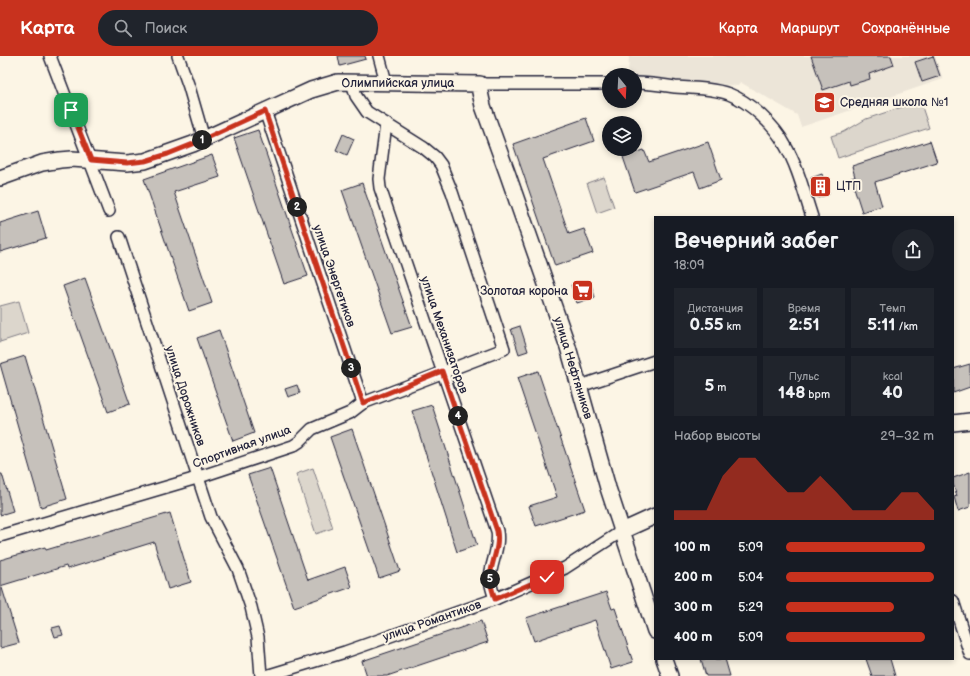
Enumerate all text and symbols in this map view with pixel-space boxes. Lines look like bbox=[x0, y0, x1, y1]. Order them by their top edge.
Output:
search box bbox=[98, 10, 378, 46]
text: Карта bbox=[20, 17, 74, 40]
icon: search bbox=[112, 17, 134, 39]
text: Поиск bbox=[144, 19, 187, 38]
text: Карта bbox=[719, 20, 758, 37]
text: Маршрут bbox=[780, 20, 840, 37]
text: Сохранённые bbox=[862, 20, 950, 37]
north arrow bbox=[602, 68, 642, 108]
map controls bbox=[602, 68, 642, 156]
street label: Олимпийская улица bbox=[342, 76, 454, 91]
school or university icon: Средняя школа №1 bbox=[812, 89, 838, 115]
pin bbox=[54, 93, 88, 127]
place label: Средняя школа №1 bbox=[840, 95, 948, 110]
icon: arrive bbox=[60, 99, 82, 121]
button: layers bbox=[602, 116, 642, 156]
pin: 1 bbox=[192, 130, 212, 150]
text: 1 bbox=[200, 133, 204, 146]
building icon: ЦТП bbox=[807, 173, 833, 199]
place label: ЦТП bbox=[836, 179, 861, 194]
pin: 2 bbox=[287, 197, 307, 217]
text: 2 bbox=[294, 200, 300, 213]
street label: улица Энергетиков bbox=[309, 223, 359, 330]
text: Вечерний забег bbox=[674, 228, 838, 255]
button: share bbox=[892, 229, 934, 271]
text: 18:09 bbox=[674, 257, 704, 273]
street label: улица Механизаторов bbox=[417, 274, 471, 396]
supermarket icon: Золотая корона bbox=[570, 278, 596, 304]
place label: Золотая корона bbox=[480, 284, 568, 299]
text: Дистанция bbox=[687, 302, 743, 315]
text: Время bbox=[788, 302, 820, 315]
text: Темп bbox=[880, 302, 906, 315]
street label: улица Нефтяников bbox=[550, 315, 596, 422]
text: 0.55 bbox=[690, 315, 724, 335]
text: 2:51 bbox=[788, 315, 820, 335]
text: 5:11 bbox=[867, 315, 896, 335]
text: km bbox=[724, 320, 741, 333]
text: /km bbox=[896, 320, 918, 333]
street label: улица Дорожников bbox=[162, 344, 209, 449]
pin: 3 bbox=[341, 358, 361, 378]
text: 3 bbox=[348, 361, 354, 374]
text: Пульс bbox=[789, 370, 819, 383]
text: kcal bbox=[883, 370, 903, 383]
text: 5 bbox=[704, 376, 714, 396]
text: m bbox=[714, 381, 726, 394]
text: 148 bbox=[778, 383, 805, 403]
text: 40 bbox=[882, 383, 903, 403]
text: bpm bbox=[805, 388, 830, 401]
pin: 4 bbox=[448, 406, 468, 426]
text: 4 bbox=[455, 409, 461, 422]
street label: Спортивная улица bbox=[191, 422, 293, 472]
text: Набор высоты bbox=[674, 428, 761, 444]
text: 29–32 m bbox=[880, 428, 934, 444]
text: 100 m bbox=[674, 539, 710, 555]
text: 5:09 bbox=[738, 539, 763, 555]
pin bbox=[530, 560, 564, 594]
icon: check bbox=[536, 566, 558, 588]
pin: 5 bbox=[480, 569, 500, 589]
text: 200 m bbox=[674, 569, 712, 585]
text: 5:04 bbox=[738, 569, 764, 585]
text: 5 bbox=[487, 572, 493, 585]
street label: улица Романтиков bbox=[381, 597, 484, 645]
text: 300 m bbox=[674, 599, 712, 615]
text: 5:29 bbox=[738, 599, 763, 615]
text: 400 m bbox=[674, 629, 712, 645]
text: 5:09 bbox=[738, 629, 763, 645]

